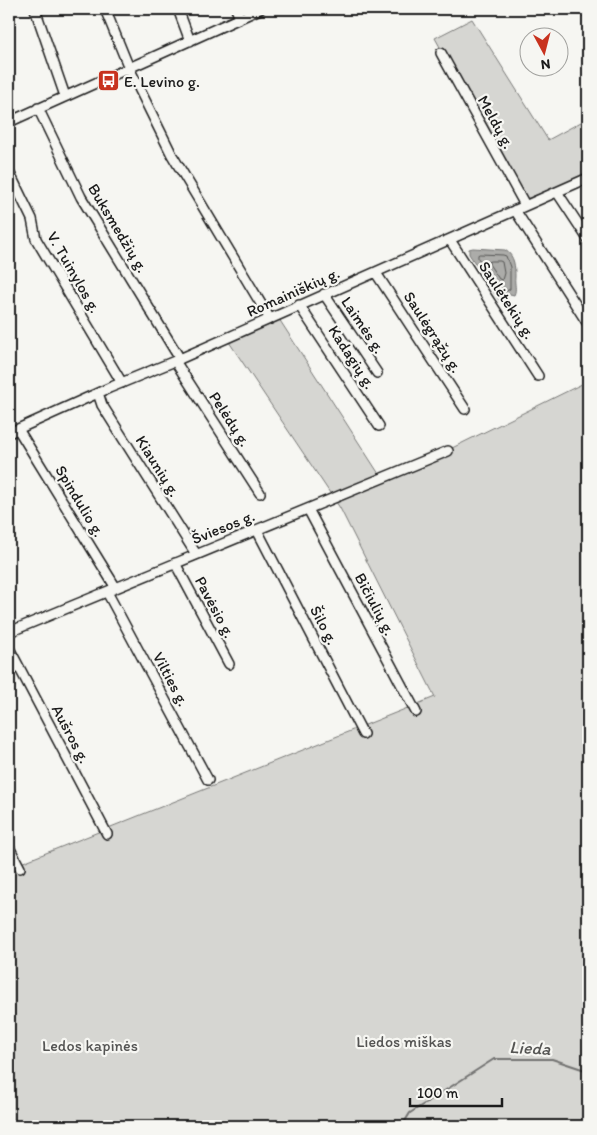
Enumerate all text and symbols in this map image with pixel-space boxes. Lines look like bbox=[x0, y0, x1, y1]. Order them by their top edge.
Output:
north arrow bbox=[520, 28, 570, 78]
text: N bbox=[540, 55, 551, 73]
bus stop icon: E. Levino g. bbox=[96, 69, 120, 93]
place label: E. Levino g. bbox=[124, 72, 200, 91]
street label: Meldų g. bbox=[474, 92, 518, 152]
street label: Buksmedžių g. bbox=[84, 180, 152, 276]
street label: V. Tuinylos g. bbox=[43, 228, 105, 316]
street label: Saulėtekių g. bbox=[475, 258, 539, 342]
street label: Romainiškių g. bbox=[244, 263, 343, 321]
street label: Saulėgrąžų g. bbox=[400, 288, 466, 376]
street label: Laimės g. bbox=[337, 293, 389, 357]
street label: Kadagių g. bbox=[324, 322, 380, 392]
street label: Pelėdų g. bbox=[205, 388, 255, 450]
street label: Kiaunių g. bbox=[132, 432, 184, 500]
street label: Spindulio g. bbox=[51, 462, 109, 540]
street label: Šviesos g. bbox=[189, 506, 257, 548]
street label: Bičiulių g. bbox=[351, 569, 399, 639]
street label: Pavėsio g. bbox=[191, 573, 239, 641]
street label: Šilo g. bbox=[306, 602, 342, 648]
street label: Vilties g. bbox=[149, 649, 193, 709]
street label: Aušros g. bbox=[48, 702, 94, 767]
park label: Liedos miškas bbox=[356, 1032, 452, 1051]
park label: Ledos kapinės bbox=[42, 1036, 138, 1055]
water label: Lieda bbox=[509, 1036, 552, 1060]
scale bar bbox=[410, 1075, 502, 1107]
text: 100 m bbox=[417, 1084, 459, 1102]

